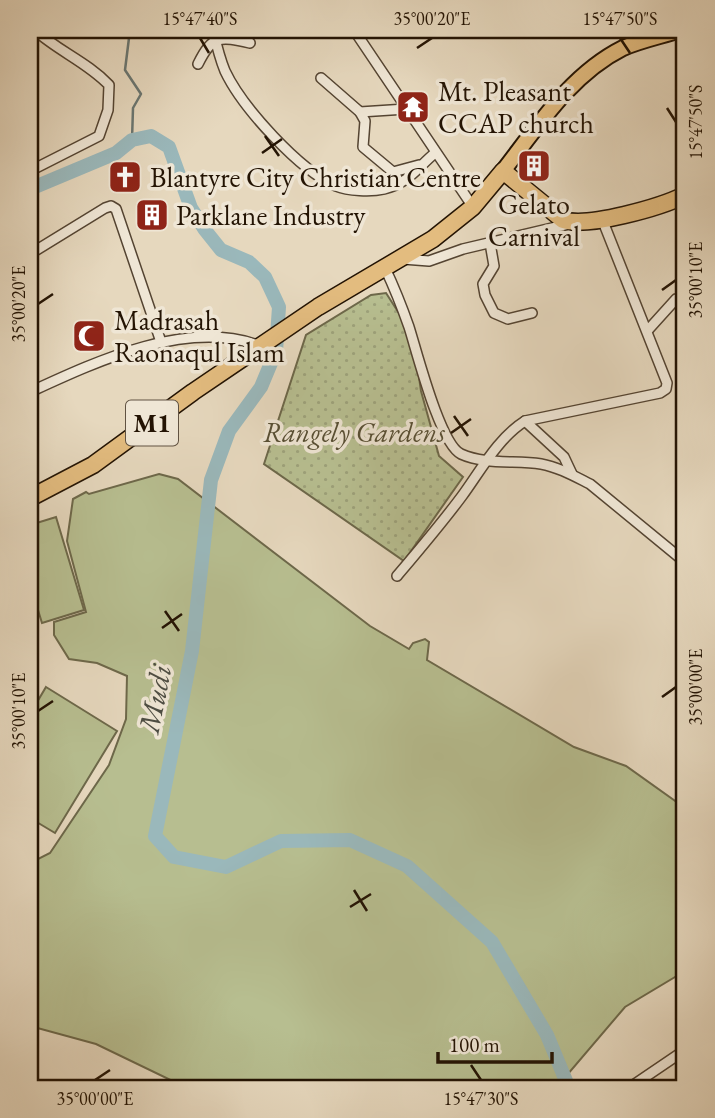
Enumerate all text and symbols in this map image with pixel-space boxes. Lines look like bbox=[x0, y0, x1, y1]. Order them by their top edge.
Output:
text: 15°47'40"S bbox=[163, 7, 237, 30]
text: 35°00'20"E bbox=[394, 7, 470, 30]
text: 15°47'50"S bbox=[583, 7, 657, 30]
place label: Mt. Pleasant CCAP church bbox=[438, 73, 594, 141]
text: 15°47'50"S bbox=[684, 85, 707, 159]
temple icon: Mt. Pleasant CCAP church bbox=[394, 88, 432, 126]
building icon: Gelato Carnival bbox=[515, 147, 553, 185]
church icon: Blantyre City Christian Centre bbox=[106, 158, 144, 196]
place label: Blantyre City Christian Centre bbox=[150, 159, 481, 195]
place label: Gelato Carnival bbox=[488, 186, 580, 254]
building icon: Parklane Industry bbox=[133, 196, 171, 234]
place label: Parklane Industry bbox=[176, 197, 366, 233]
text: 35°00'10"E bbox=[684, 242, 707, 318]
text: 35°00'20"E bbox=[7, 266, 30, 342]
place label: Madrasah Raonaqul Islam bbox=[114, 302, 285, 370]
mosque icon: Madrasah Raonaqul Islam bbox=[70, 317, 108, 355]
road number: M1 bbox=[126, 400, 178, 446]
park label: Rangely Gardens bbox=[263, 414, 445, 450]
text: 35°00'00"E bbox=[684, 649, 707, 725]
water label: Mudi bbox=[128, 660, 180, 738]
text: 35°00'10"E bbox=[7, 673, 30, 749]
scale bar bbox=[438, 1020, 552, 1064]
text: 100 m bbox=[449, 1031, 500, 1058]
text: 35°00'00"E bbox=[57, 1087, 133, 1110]
text: 15°47'30"S bbox=[444, 1087, 518, 1110]

